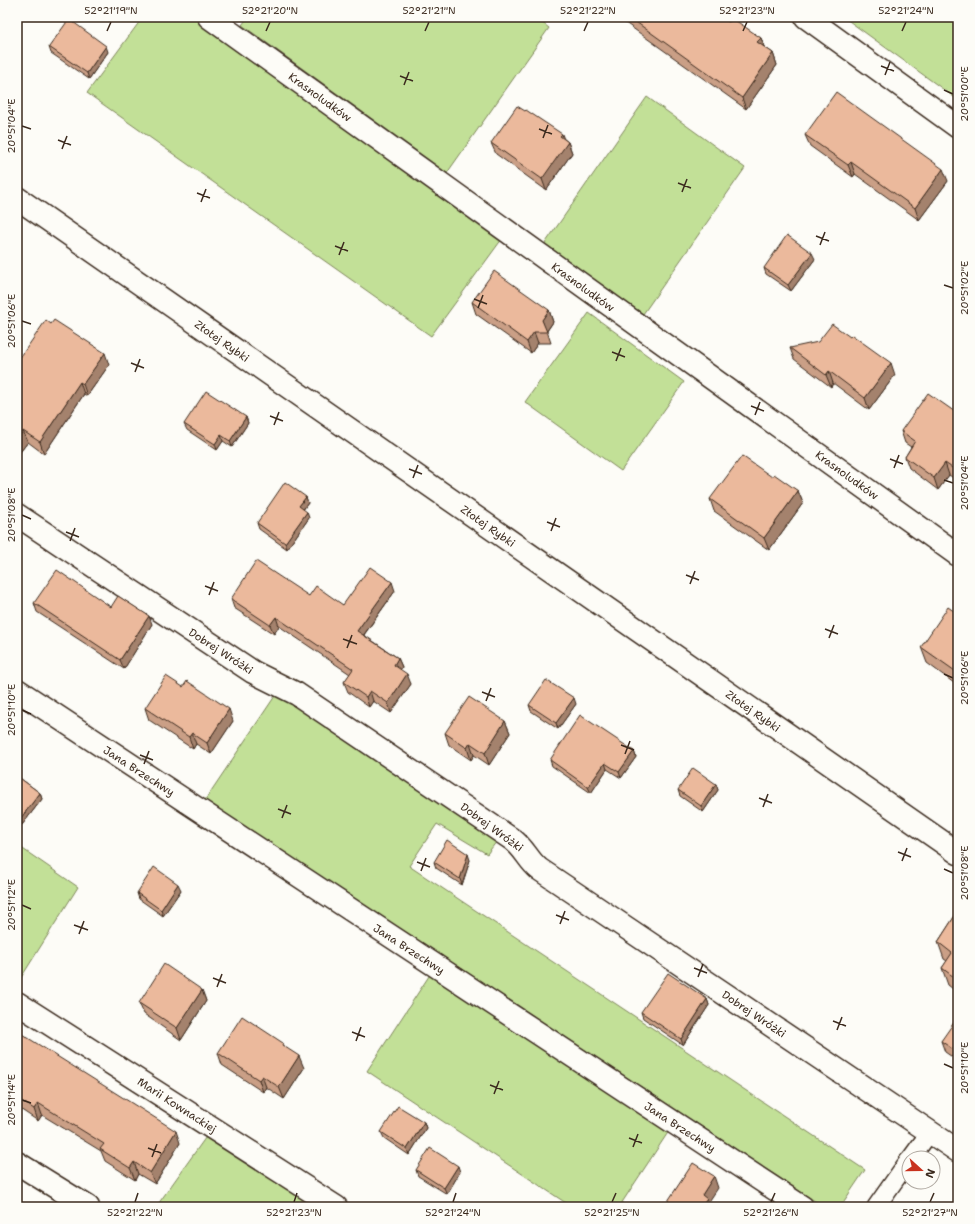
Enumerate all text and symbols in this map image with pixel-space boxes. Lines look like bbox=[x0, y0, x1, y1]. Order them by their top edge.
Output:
text: 52°21'19"N bbox=[84, 4, 138, 17]
text: 52°21'20"N bbox=[242, 4, 298, 17]
text: 52°21'21"N bbox=[402, 4, 456, 17]
text: 52°21'22"N bbox=[560, 4, 616, 17]
text: 52°21'23"N bbox=[719, 4, 775, 17]
text: 52°21'24"N bbox=[878, 4, 934, 17]
text: 20°51'00"E bbox=[958, 66, 971, 122]
street label: Krasnoludków bbox=[285, 69, 355, 126]
text: 20°51'04"E bbox=[5, 99, 18, 153]
street label: Krasnoludków bbox=[548, 259, 618, 316]
text: 20°51'02"E bbox=[958, 261, 971, 315]
text: 20°51'06"E bbox=[5, 294, 18, 348]
street label: Złotej Rybki bbox=[191, 317, 252, 366]
street label: Krasnoludków bbox=[812, 447, 882, 504]
text: 20°51'04"E bbox=[958, 456, 971, 510]
text: 20°51'08"E bbox=[5, 487, 18, 543]
street label: Złotej Rybki bbox=[457, 502, 518, 551]
street label: Dobrej Wróżki bbox=[186, 625, 256, 678]
text: 20°51'06"E bbox=[958, 651, 971, 705]
text: 20°51'10"E bbox=[5, 684, 18, 736]
street label: Złotej Rybki bbox=[722, 687, 783, 736]
street label: Jana Brzechwy bbox=[100, 743, 177, 800]
street label: Dobrej Wróżki bbox=[457, 800, 526, 855]
text: 20°51'08"E bbox=[958, 845, 971, 901]
text: 20°51'12"E bbox=[5, 879, 18, 931]
street label: Jana Brzechwy bbox=[370, 921, 447, 978]
street label: Dobrej Wróżki bbox=[719, 987, 789, 1041]
text: 20°51'10"E bbox=[958, 1042, 971, 1094]
text: 20°51'14"E bbox=[5, 1074, 18, 1126]
street label: Marii Kownackiej bbox=[134, 1074, 219, 1137]
street label: Jana Brzechwy bbox=[641, 1099, 718, 1156]
north arrow bbox=[901, 1150, 941, 1190]
text: N bbox=[921, 1167, 938, 1180]
text: 52°21'22"N bbox=[107, 1206, 163, 1219]
text: 52°21'23"N bbox=[266, 1206, 322, 1219]
text: 52°21'24"N bbox=[425, 1206, 481, 1219]
text: 52°21'25"N bbox=[584, 1206, 640, 1219]
text: 52°21'26"N bbox=[743, 1206, 799, 1219]
text: 52°21'27"N bbox=[902, 1206, 958, 1219]

